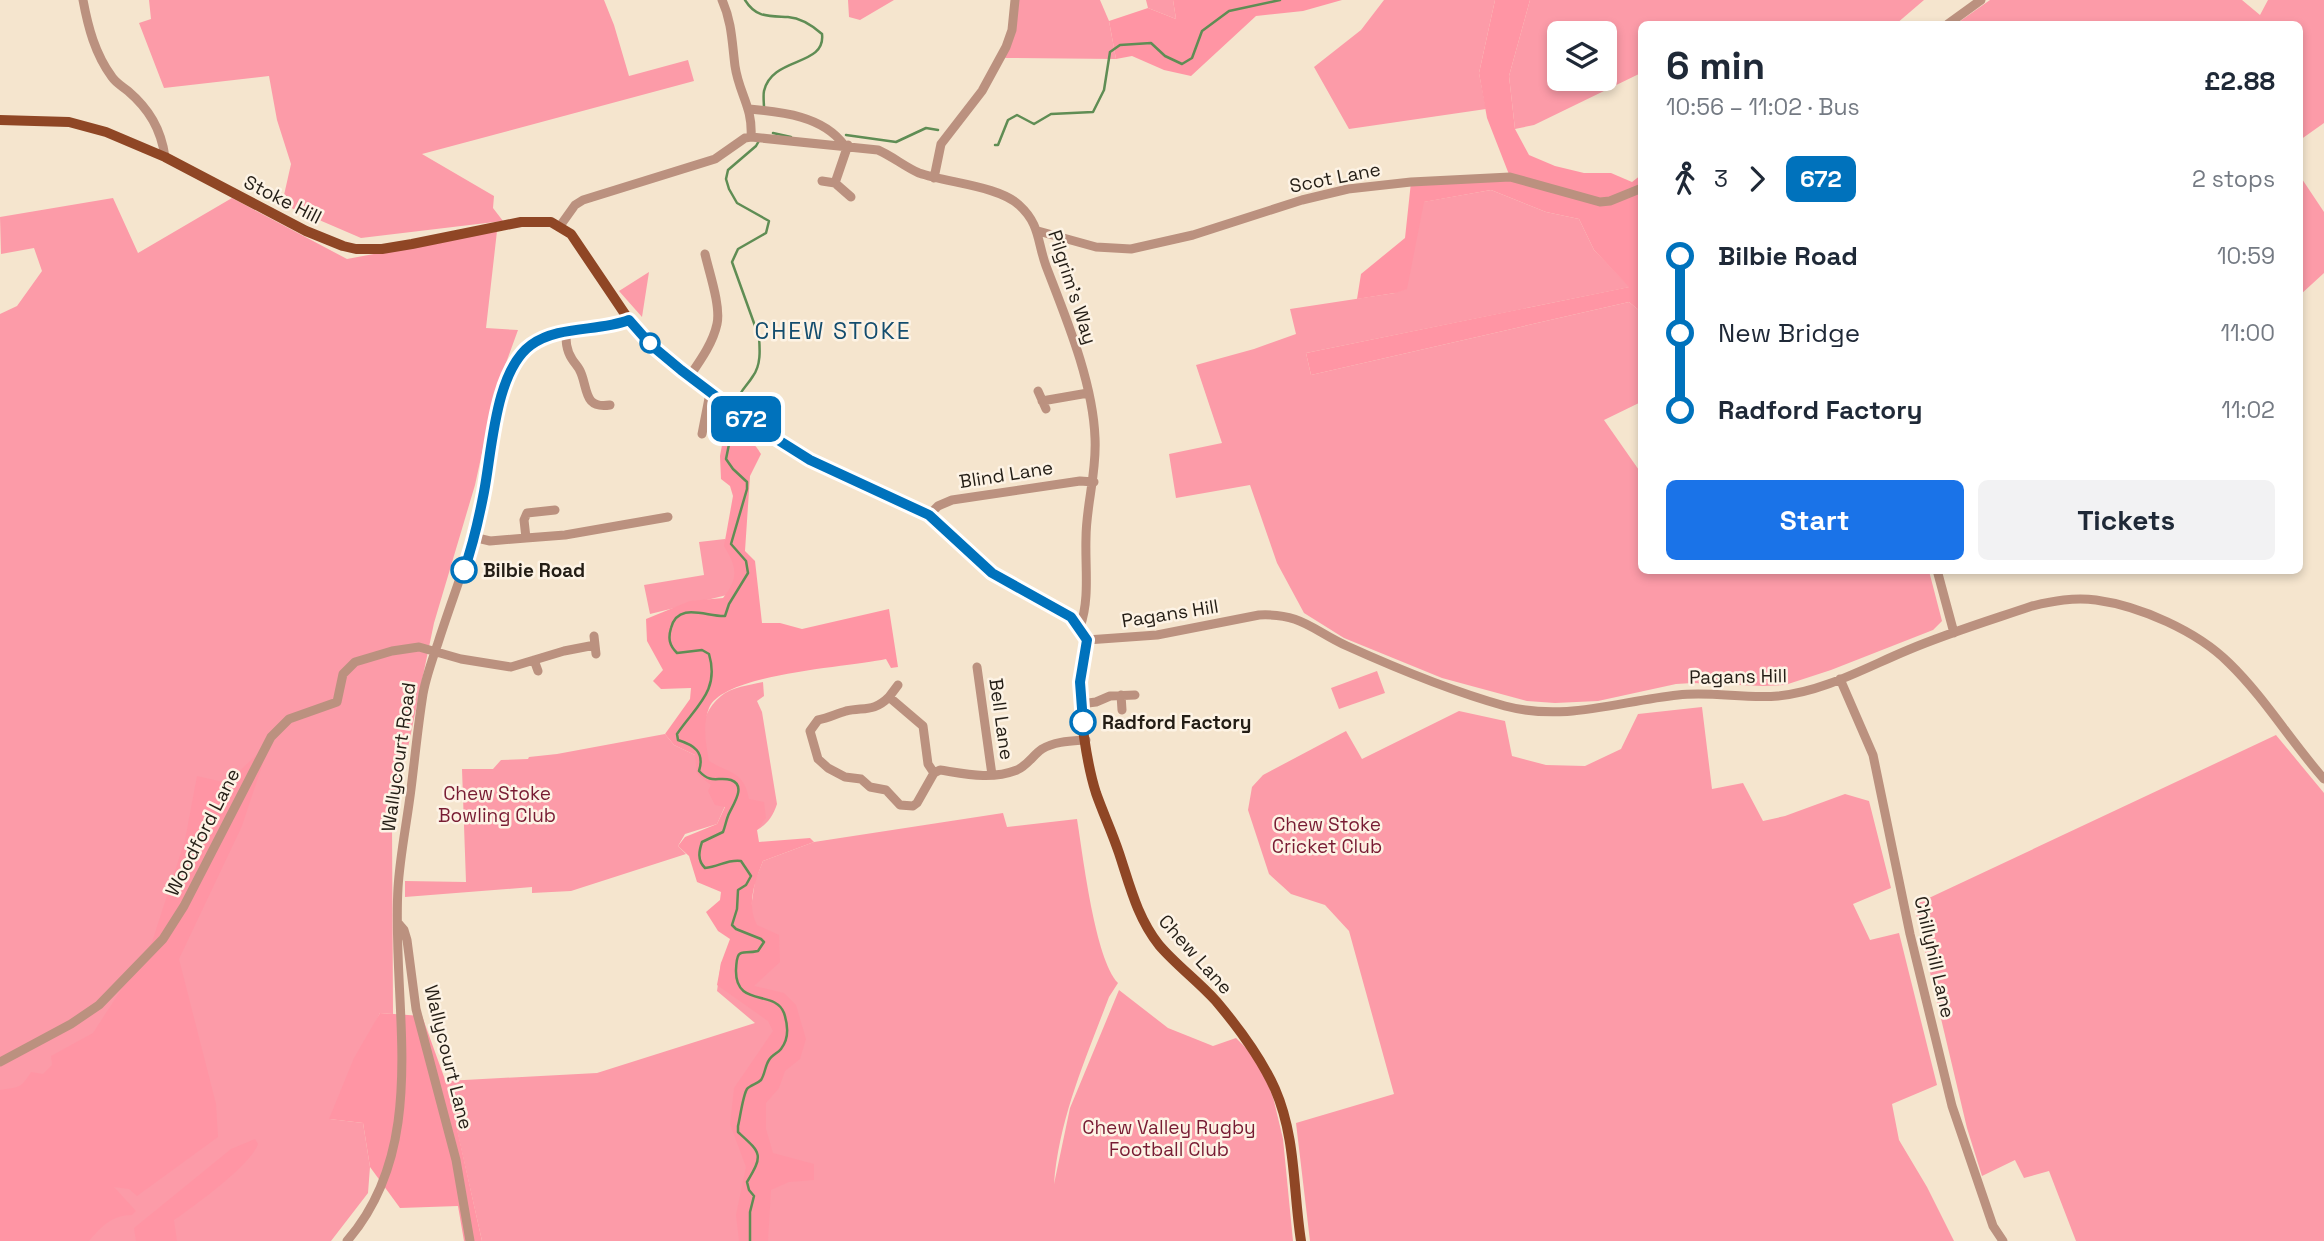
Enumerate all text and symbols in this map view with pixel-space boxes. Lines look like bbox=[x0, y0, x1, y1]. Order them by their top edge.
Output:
map controls bbox=[1547, 21, 1617, 91]
button: layers bbox=[1547, 21, 1617, 91]
text: 6 min bbox=[1666, 42, 1765, 90]
text: £2.88 bbox=[2204, 64, 2275, 98]
text: 10:56 – 11:02 · Bus bbox=[1666, 92, 1860, 122]
street label: Scot Lane bbox=[1287, 156, 1383, 199]
icon: walk bbox=[1666, 160, 1704, 198]
icon: forward bbox=[1738, 160, 1776, 198]
text: 672 bbox=[1800, 163, 1842, 194]
text: 3 bbox=[1714, 164, 1728, 194]
text: 2 stops bbox=[2192, 164, 2275, 194]
street label: Stoke Hill bbox=[240, 169, 326, 230]
street label: Pilgrim's Way bbox=[1042, 227, 1103, 347]
text: Bilbie Road bbox=[1718, 239, 1858, 273]
text: 10:59 bbox=[2217, 241, 2275, 271]
district label: CHEW STOKE bbox=[754, 316, 912, 346]
text: New Bridge bbox=[1718, 316, 1860, 350]
text: 11:00 bbox=[2220, 318, 2275, 348]
unlabelled marker bbox=[640, 333, 660, 353]
text: Radford Factory bbox=[1718, 393, 1923, 427]
text: 11:02 bbox=[2221, 395, 2275, 425]
line badge: 672 bbox=[706, 396, 786, 442]
text: 672 bbox=[725, 403, 767, 434]
street label: Blind Lane bbox=[957, 455, 1055, 494]
button: Start bbox=[1666, 480, 1964, 560]
button: Tickets bbox=[1978, 480, 2275, 560]
marker: Bilbie Road bbox=[451, 557, 477, 583]
place label: Bilbie Road bbox=[483, 558, 585, 583]
street label: Pagans Hill bbox=[1120, 593, 1220, 634]
street label: Pagans Hill bbox=[1689, 663, 1787, 690]
street label: Bell Lane bbox=[983, 677, 1020, 762]
street label: Wallycourt Road bbox=[376, 681, 421, 833]
marker: Radford Factory bbox=[1070, 709, 1096, 735]
place label: Radford Factory bbox=[1102, 710, 1251, 735]
street label: Woodford Lane bbox=[160, 764, 245, 900]
park label: Chew Stoke Bowling Club bbox=[438, 781, 556, 828]
park label: Chew Stoke Cricket Club bbox=[1272, 812, 1382, 859]
street label: Chillyhill Lane bbox=[1908, 894, 1961, 1020]
street label: Chew Lane bbox=[1153, 909, 1238, 1000]
street label: Wallycourt Lane bbox=[418, 982, 479, 1132]
park label: Chew Valley Rugby Football Club bbox=[1082, 1115, 1256, 1162]

